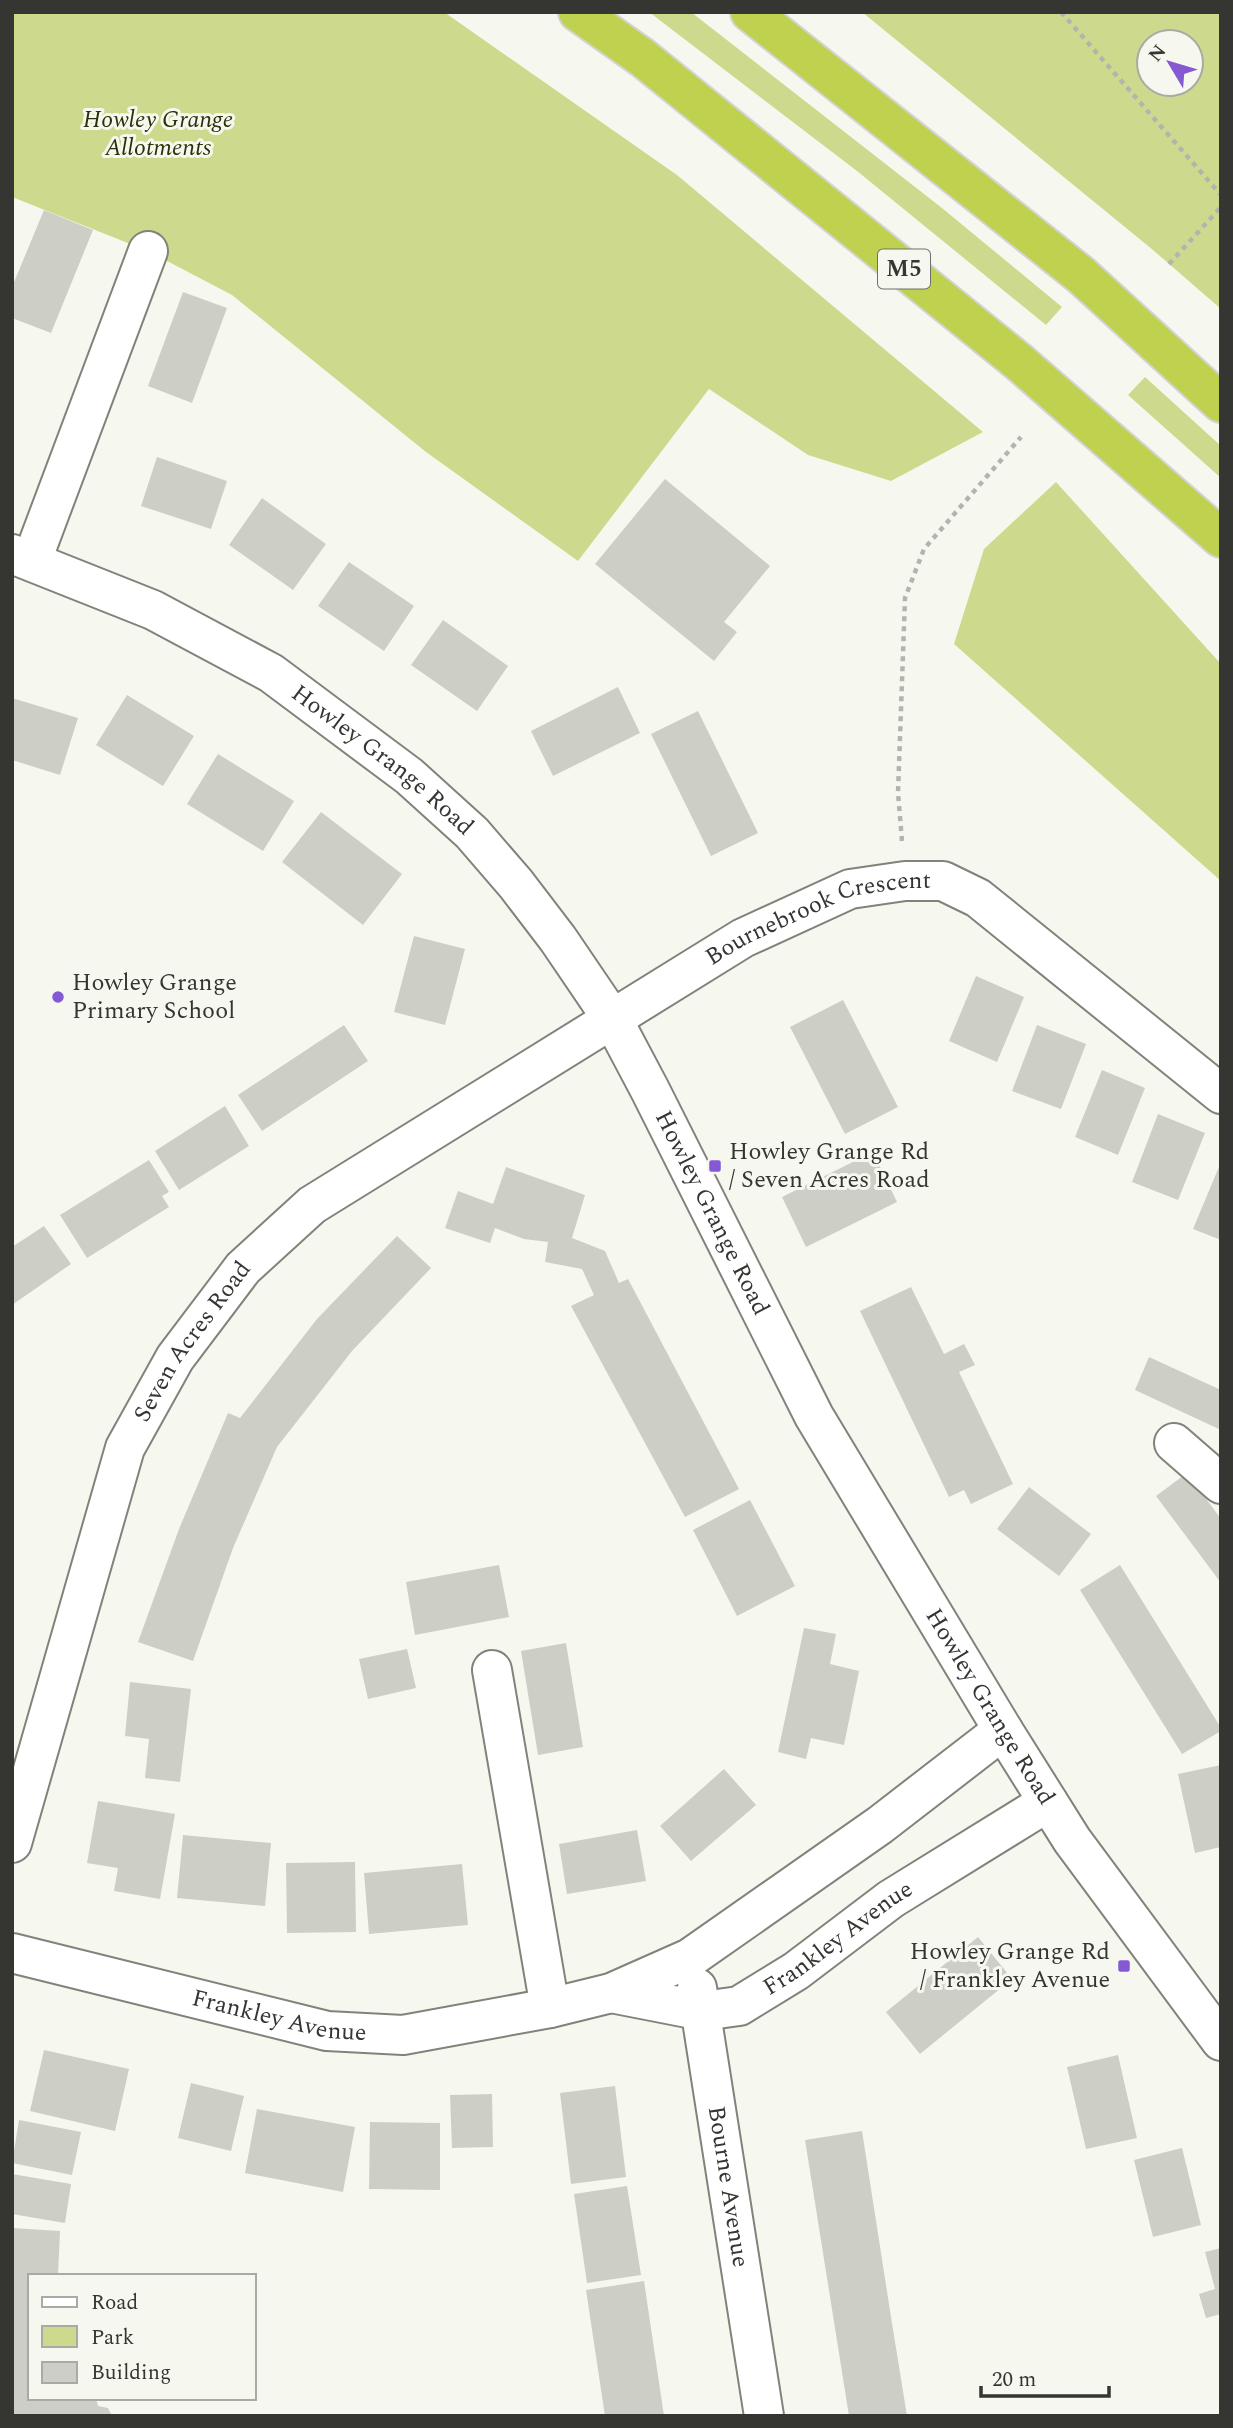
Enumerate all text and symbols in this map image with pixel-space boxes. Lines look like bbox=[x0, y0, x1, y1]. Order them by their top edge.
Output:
north arrow bbox=[1135, 28, 1205, 98]
text: N bbox=[1142, 38, 1174, 68]
park label: Howley Grange Allotments bbox=[83, 102, 233, 166]
road number: M5 bbox=[878, 250, 930, 288]
street label: Howley Grange Road bbox=[283, 676, 482, 844]
street label: Bournebrook Crescent bbox=[698, 863, 931, 975]
place label: Howley Grange Primary School bbox=[72, 965, 237, 1029]
marker: Howley Grange Primary School bbox=[50, 989, 66, 1005]
street label: Howley Grange Road bbox=[645, 1104, 779, 1322]
place label: Howley Grange Rd / Seven Acres Road bbox=[729, 1134, 930, 1198]
marker: Howley Grange Rd / Seven Acres Road bbox=[707, 1158, 723, 1174]
street label: Seven Acres Road bbox=[125, 1253, 260, 1429]
street label: Howley Grange Road bbox=[916, 1601, 1064, 1812]
street label: Frankley Avenue bbox=[756, 1872, 920, 2005]
place label: Howley Grange Rd / Frankley Avenue bbox=[910, 1934, 1110, 1998]
marker: Howley Grange Rd / Frankley Avenue bbox=[1116, 1958, 1132, 1974]
street label: Frankley Avenue bbox=[188, 1980, 367, 2051]
street label: Bourne Avenue bbox=[698, 2103, 758, 2270]
legend bbox=[28, 2274, 256, 2400]
text: Road bbox=[91, 2287, 138, 2319]
text: Park bbox=[91, 2322, 135, 2354]
scale bar bbox=[981, 2354, 1109, 2398]
text: Building bbox=[91, 2357, 171, 2389]
text: 20 m bbox=[992, 2364, 1036, 2396]

